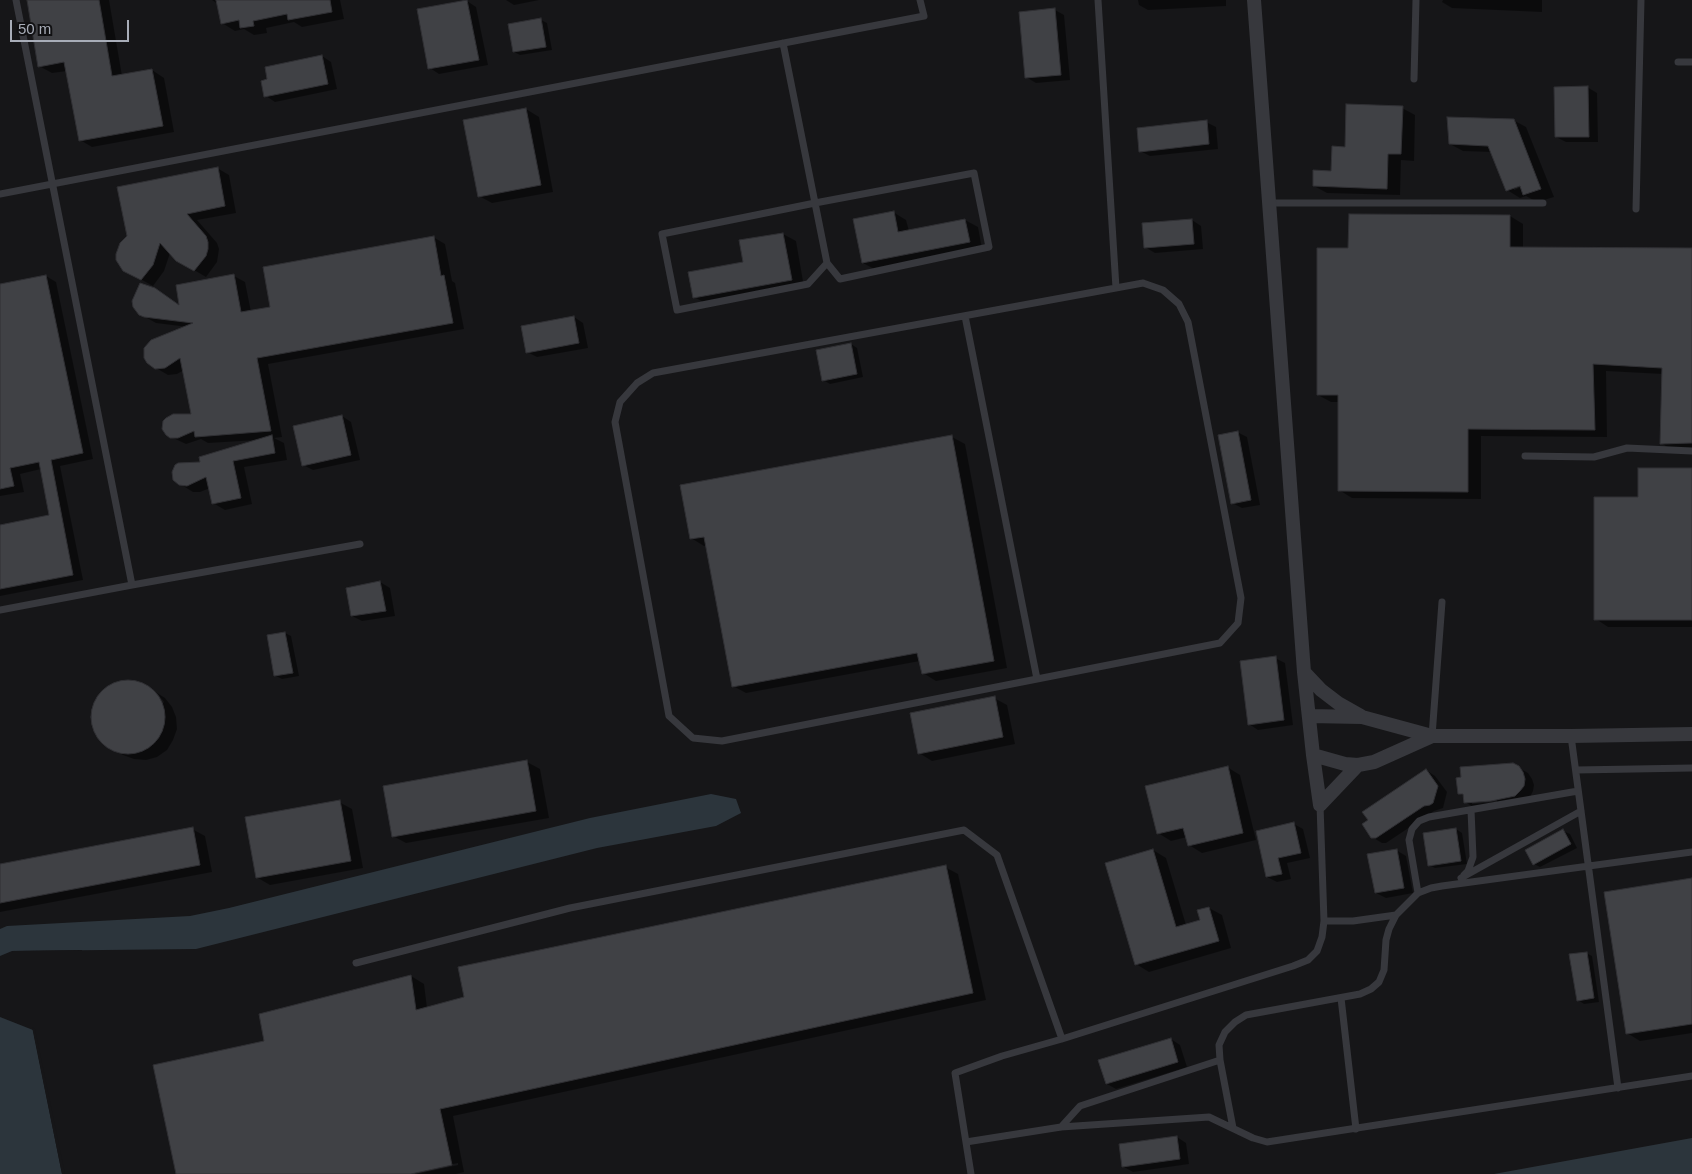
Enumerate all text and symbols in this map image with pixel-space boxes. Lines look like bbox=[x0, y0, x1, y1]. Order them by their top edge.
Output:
scale bar bbox=[12, 10, 131, 42]
text: 50 m bbox=[18, 20, 51, 37]

